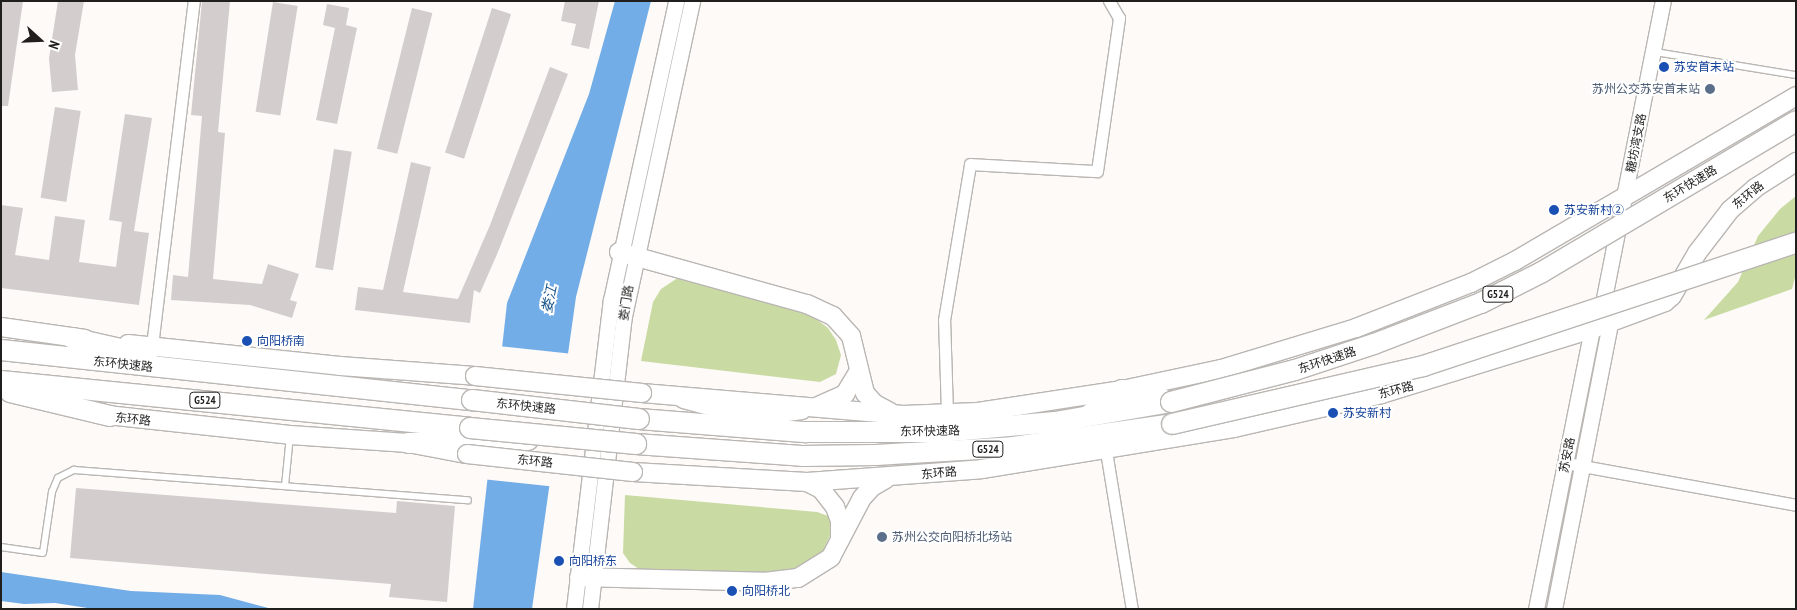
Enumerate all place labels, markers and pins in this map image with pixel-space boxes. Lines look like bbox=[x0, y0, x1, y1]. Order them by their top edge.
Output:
place label: 苏安首末站 bbox=[1674, 60, 1734, 74]
marker: 苏安首末站 bbox=[1658, 61, 1670, 73]
place label: 苏州公交苏安首末站 bbox=[1592, 82, 1700, 96]
marker: 苏州公交苏安首末站 bbox=[1704, 83, 1716, 95]
place label: 苏安新村② bbox=[1564, 203, 1624, 217]
marker: 苏安新村② bbox=[1548, 204, 1560, 216]
place label: 向阳桥南 bbox=[257, 334, 305, 348]
marker: 向阳桥南 bbox=[241, 335, 253, 347]
place label: 苏安新村 bbox=[1343, 406, 1391, 420]
marker: 苏安新村 bbox=[1327, 407, 1339, 419]
place label: 苏州公交向阳桥北场站 bbox=[892, 530, 1012, 544]
marker: 苏州公交向阳桥北场站 bbox=[876, 531, 888, 543]
place label: 向阳桥东 bbox=[569, 554, 617, 568]
marker: 向阳桥东 bbox=[553, 555, 565, 567]
place label: 向阳桥北 bbox=[742, 584, 790, 598]
marker: 向阳桥北 bbox=[726, 585, 738, 597]

